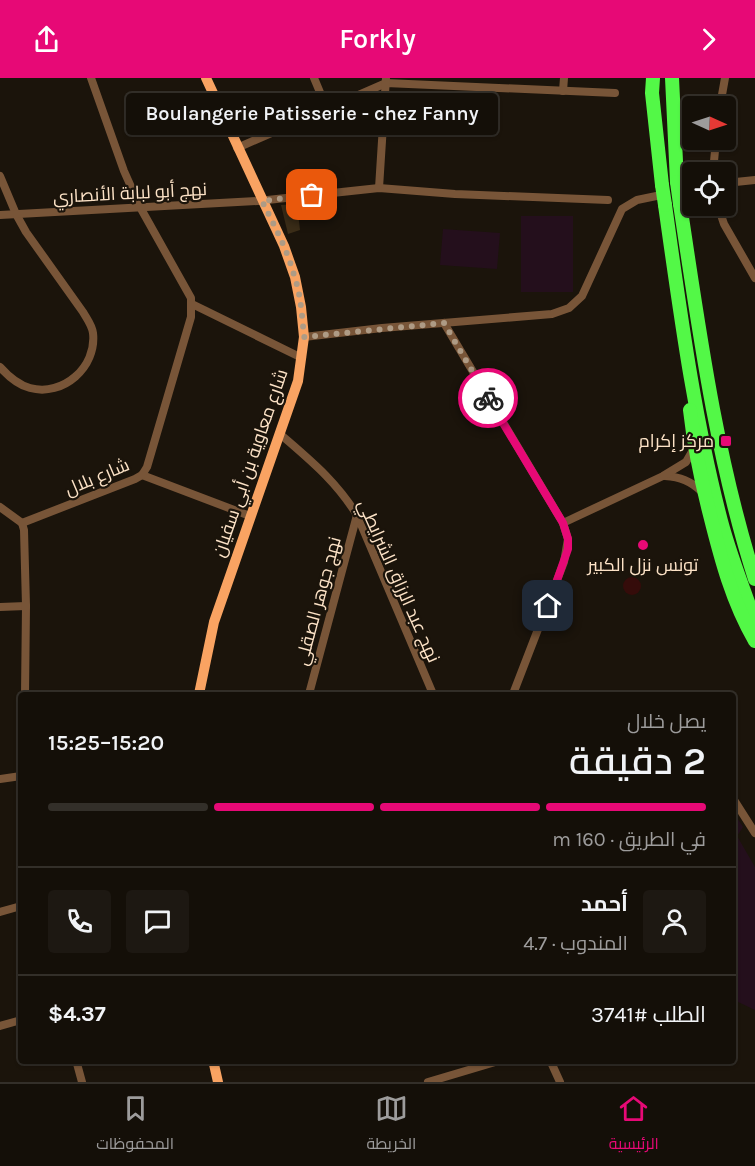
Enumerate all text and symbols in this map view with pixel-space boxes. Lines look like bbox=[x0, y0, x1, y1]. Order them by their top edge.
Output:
icon: share bbox=[30, 23, 63, 56]
text: Forkly bbox=[339, 23, 416, 55]
icon: forward bbox=[692, 23, 725, 56]
callout: Boulangerie Patisserie - chez Fanny bbox=[126, 93, 498, 135]
north arrow bbox=[682, 96, 736, 150]
map controls bbox=[682, 96, 736, 216]
text: Boulangerie Patisserie - chez Fanny bbox=[145, 102, 479, 125]
button: locate bbox=[682, 162, 736, 216]
pin bbox=[286, 169, 337, 220]
street label: نهج أبو لبابة الأنصاري bbox=[52, 178, 208, 211]
icon: bag bbox=[295, 178, 328, 211]
street label: شارع معاوية بن أبي سفيان bbox=[207, 366, 295, 561]
courier bbox=[458, 368, 518, 428]
icon: bike bbox=[472, 382, 505, 415]
place label: مركز إكرام bbox=[639, 430, 714, 453]
marker: مركز إكرام bbox=[719, 434, 733, 448]
street label: شارع بلال bbox=[61, 454, 133, 501]
street label: نهج عبد الرزاق الشرايطي bbox=[350, 496, 445, 667]
street label: نهج جوهر الصقلي bbox=[290, 534, 349, 668]
marker: تونس نزل الكبير bbox=[636, 538, 650, 552]
place label: تونس نزل الكبير bbox=[587, 554, 699, 576]
pin bbox=[522, 580, 573, 631]
icon: home bbox=[531, 589, 564, 622]
text: يصل خلال bbox=[627, 710, 706, 733]
text: 15:20–15:25 bbox=[48, 730, 164, 756]
text: 2 دقيقة bbox=[569, 738, 706, 784]
text: في الطريق · 160 m bbox=[552, 828, 706, 851]
button: phone bbox=[48, 890, 111, 953]
button: chat bbox=[126, 890, 189, 953]
button: person bbox=[643, 890, 706, 953]
text: أحمد bbox=[581, 891, 628, 917]
text: المندوب · 4.7 bbox=[523, 932, 628, 955]
text: $4.37 bbox=[48, 1001, 106, 1027]
text: الطلب #3741 bbox=[591, 1002, 706, 1028]
tab: المحفوظات bbox=[96, 1092, 174, 1158]
tab: الخريطة bbox=[366, 1092, 416, 1158]
tab: الرئيسية bbox=[609, 1092, 659, 1158]

